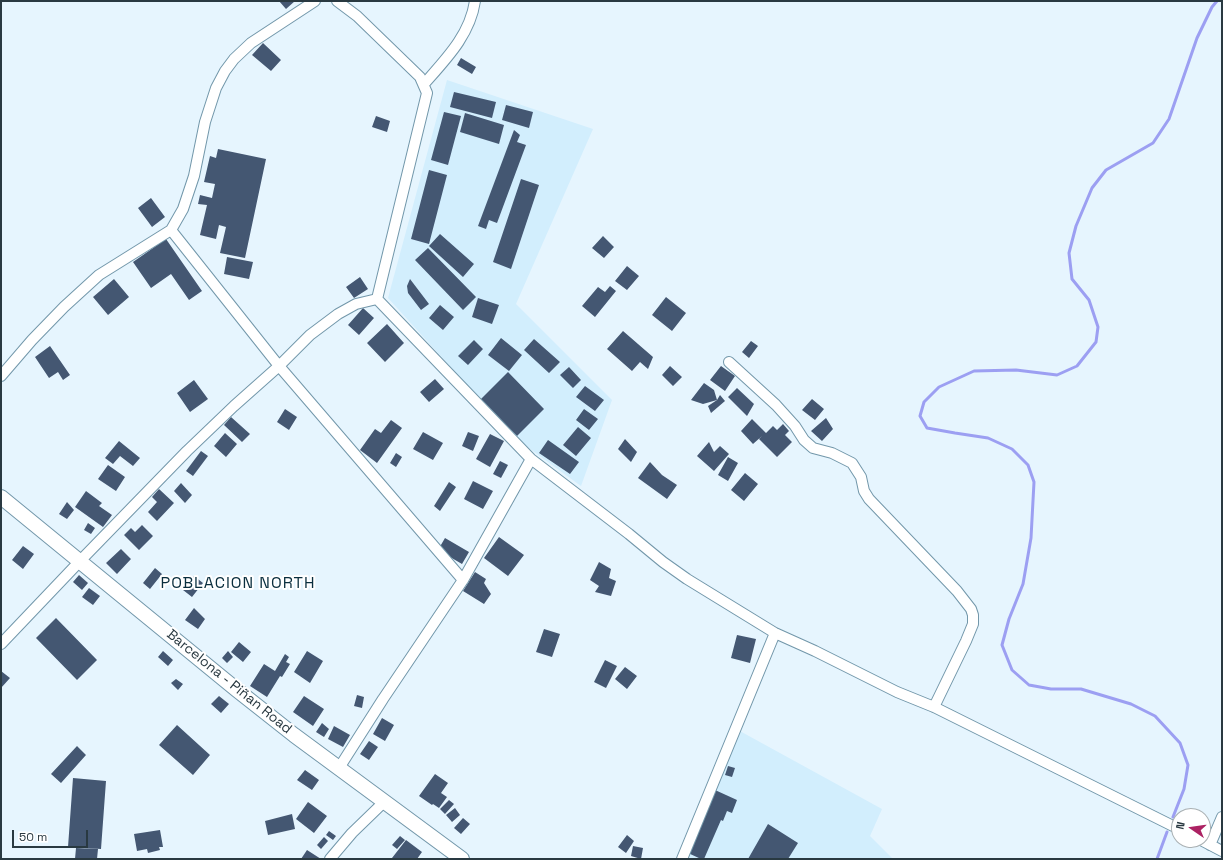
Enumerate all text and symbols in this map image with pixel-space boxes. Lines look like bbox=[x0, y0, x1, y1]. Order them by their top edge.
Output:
district label: POBLACION NORTH bbox=[161, 574, 315, 594]
street label: Barcelona - Piñan Road bbox=[163, 626, 295, 738]
north arrow bbox=[1171, 808, 1211, 848]
text: N bbox=[1173, 820, 1188, 831]
scale bar bbox=[14, 822, 90, 848]
text: 50 m bbox=[19, 829, 47, 845]

